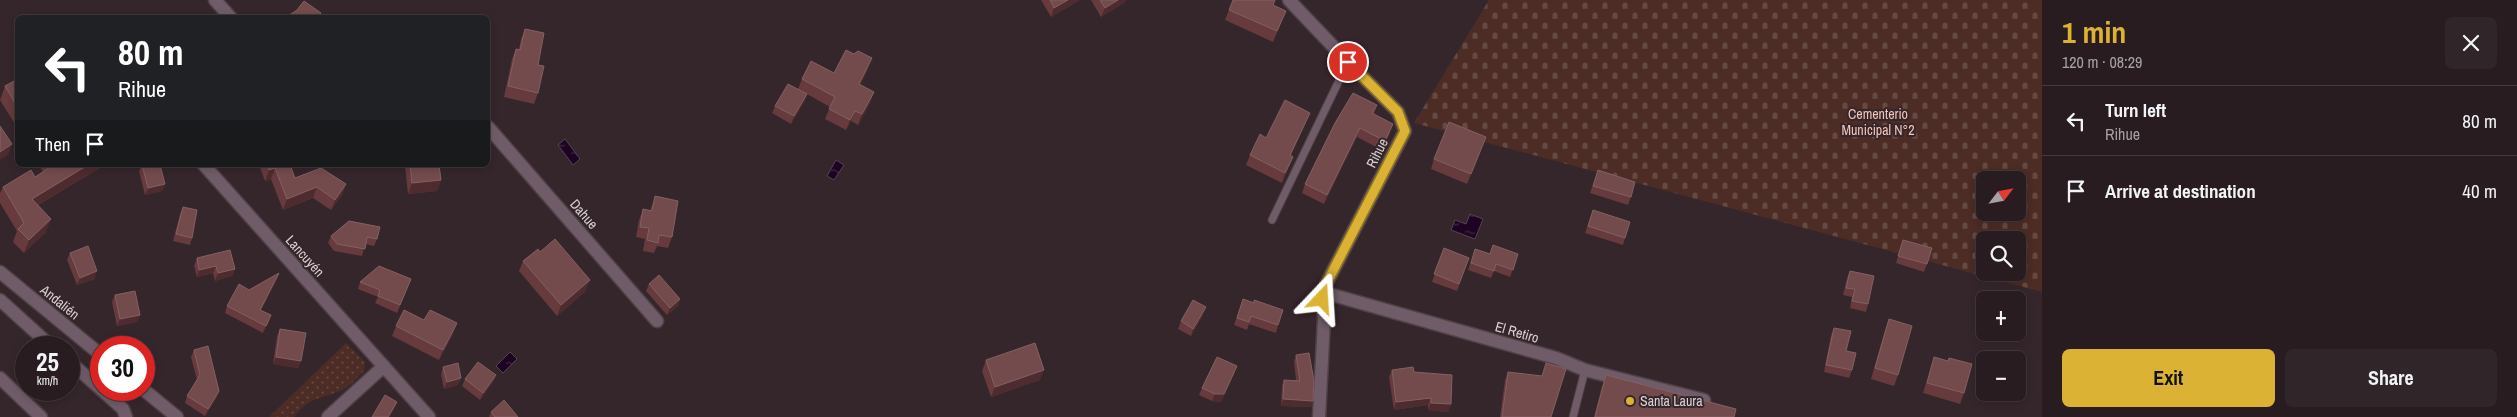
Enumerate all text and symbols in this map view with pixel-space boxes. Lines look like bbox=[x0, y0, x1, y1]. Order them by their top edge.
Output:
text: 1 min bbox=[2062, 12, 2126, 52]
button: close bbox=[2445, 17, 2497, 69]
text: 80 m bbox=[118, 29, 183, 76]
icon: left bbox=[35, 35, 100, 100]
pin bbox=[1327, 41, 1369, 83]
icon: arrive bbox=[1334, 48, 1362, 76]
text: 120 m · 08:29 bbox=[2062, 51, 2142, 73]
text: Rihue bbox=[118, 74, 166, 104]
text: Turn left bbox=[2105, 97, 2166, 123]
park label: Cementerio Municipal N°2 bbox=[1841, 105, 1915, 139]
icon: left bbox=[2062, 107, 2090, 135]
text: 80 m bbox=[2462, 108, 2497, 134]
text: Rihue bbox=[2105, 123, 2140, 145]
icon: arrive bbox=[81, 130, 109, 158]
text: Then bbox=[35, 131, 71, 157]
street label: Rihue bbox=[1362, 135, 1392, 171]
north arrow bbox=[1976, 171, 2026, 221]
map controls bbox=[1976, 171, 2026, 401]
icon: arrive bbox=[2062, 177, 2090, 205]
text: Arrive at destination bbox=[2105, 178, 2256, 204]
text: 40 m bbox=[2462, 178, 2497, 204]
street label: Dahue bbox=[566, 195, 602, 233]
street label: Lancuyén bbox=[282, 231, 328, 281]
button: search bbox=[1976, 231, 2026, 281]
position arrow bbox=[1295, 272, 1347, 324]
street label: Andalién bbox=[36, 280, 83, 323]
button: + bbox=[1976, 291, 2026, 341]
street label: El Retiro bbox=[1493, 317, 1541, 347]
speed limit sign: 30 bbox=[90, 336, 155, 401]
text: 25 bbox=[36, 345, 59, 379]
button: Exit bbox=[2062, 349, 2275, 407]
button: Share bbox=[2285, 349, 2497, 407]
button: − bbox=[1976, 351, 2026, 401]
text: km/h bbox=[37, 373, 58, 389]
place label: Santa Laura bbox=[1640, 392, 1703, 410]
marker: Santa Laura bbox=[1624, 395, 1636, 407]

